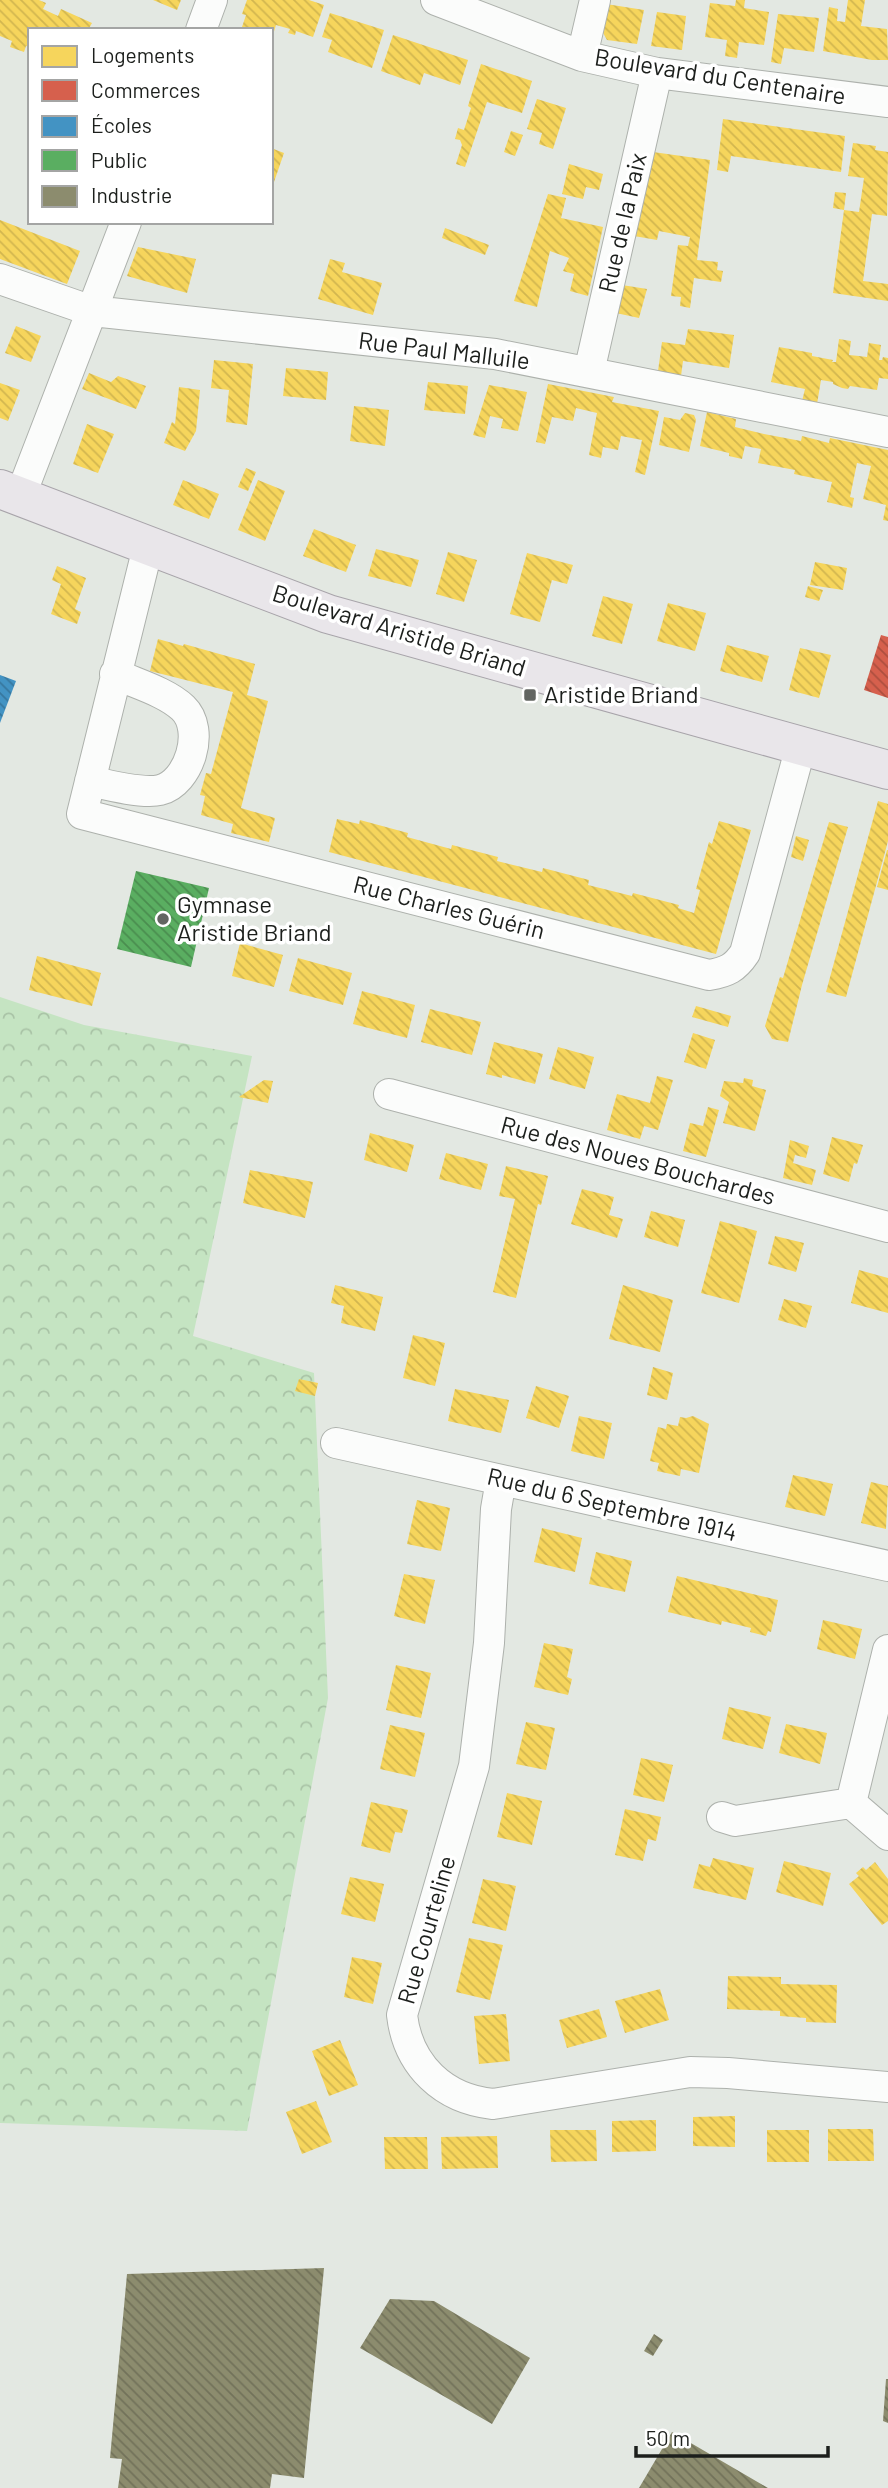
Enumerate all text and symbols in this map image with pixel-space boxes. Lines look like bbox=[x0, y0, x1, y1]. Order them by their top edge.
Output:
legend bbox=[28, 28, 273, 224]
street label: Boulevard du Centenaire bbox=[593, 41, 848, 110]
text: Logements bbox=[91, 42, 194, 67]
text: Commerces bbox=[91, 77, 200, 102]
text: Écoles bbox=[91, 112, 152, 137]
text: Public bbox=[91, 147, 147, 172]
street label: Rue de la Paix bbox=[591, 150, 652, 295]
text: Industrie bbox=[91, 182, 172, 207]
street label: Rue Paul Malluile bbox=[357, 325, 532, 374]
street label: Boulevard Aristide Briand bbox=[269, 577, 530, 682]
place label: Aristide Briand bbox=[544, 679, 699, 708]
marker: Aristide Briand bbox=[522, 687, 538, 703]
street label: Rue Charles Guérin bbox=[351, 869, 548, 944]
place label: Gymnase Aristide Briand bbox=[177, 889, 332, 946]
marker: Gymnase Aristide Briand bbox=[155, 911, 171, 927]
street label: Rue des Noues Bouchardes bbox=[498, 1109, 779, 1210]
street label: Rue du 6 Septembre 1914 bbox=[485, 1461, 740, 1546]
street label: Rue Courteline bbox=[391, 1852, 461, 2007]
scale bar bbox=[636, 2414, 828, 2458]
text: 50 m bbox=[646, 2425, 690, 2450]

